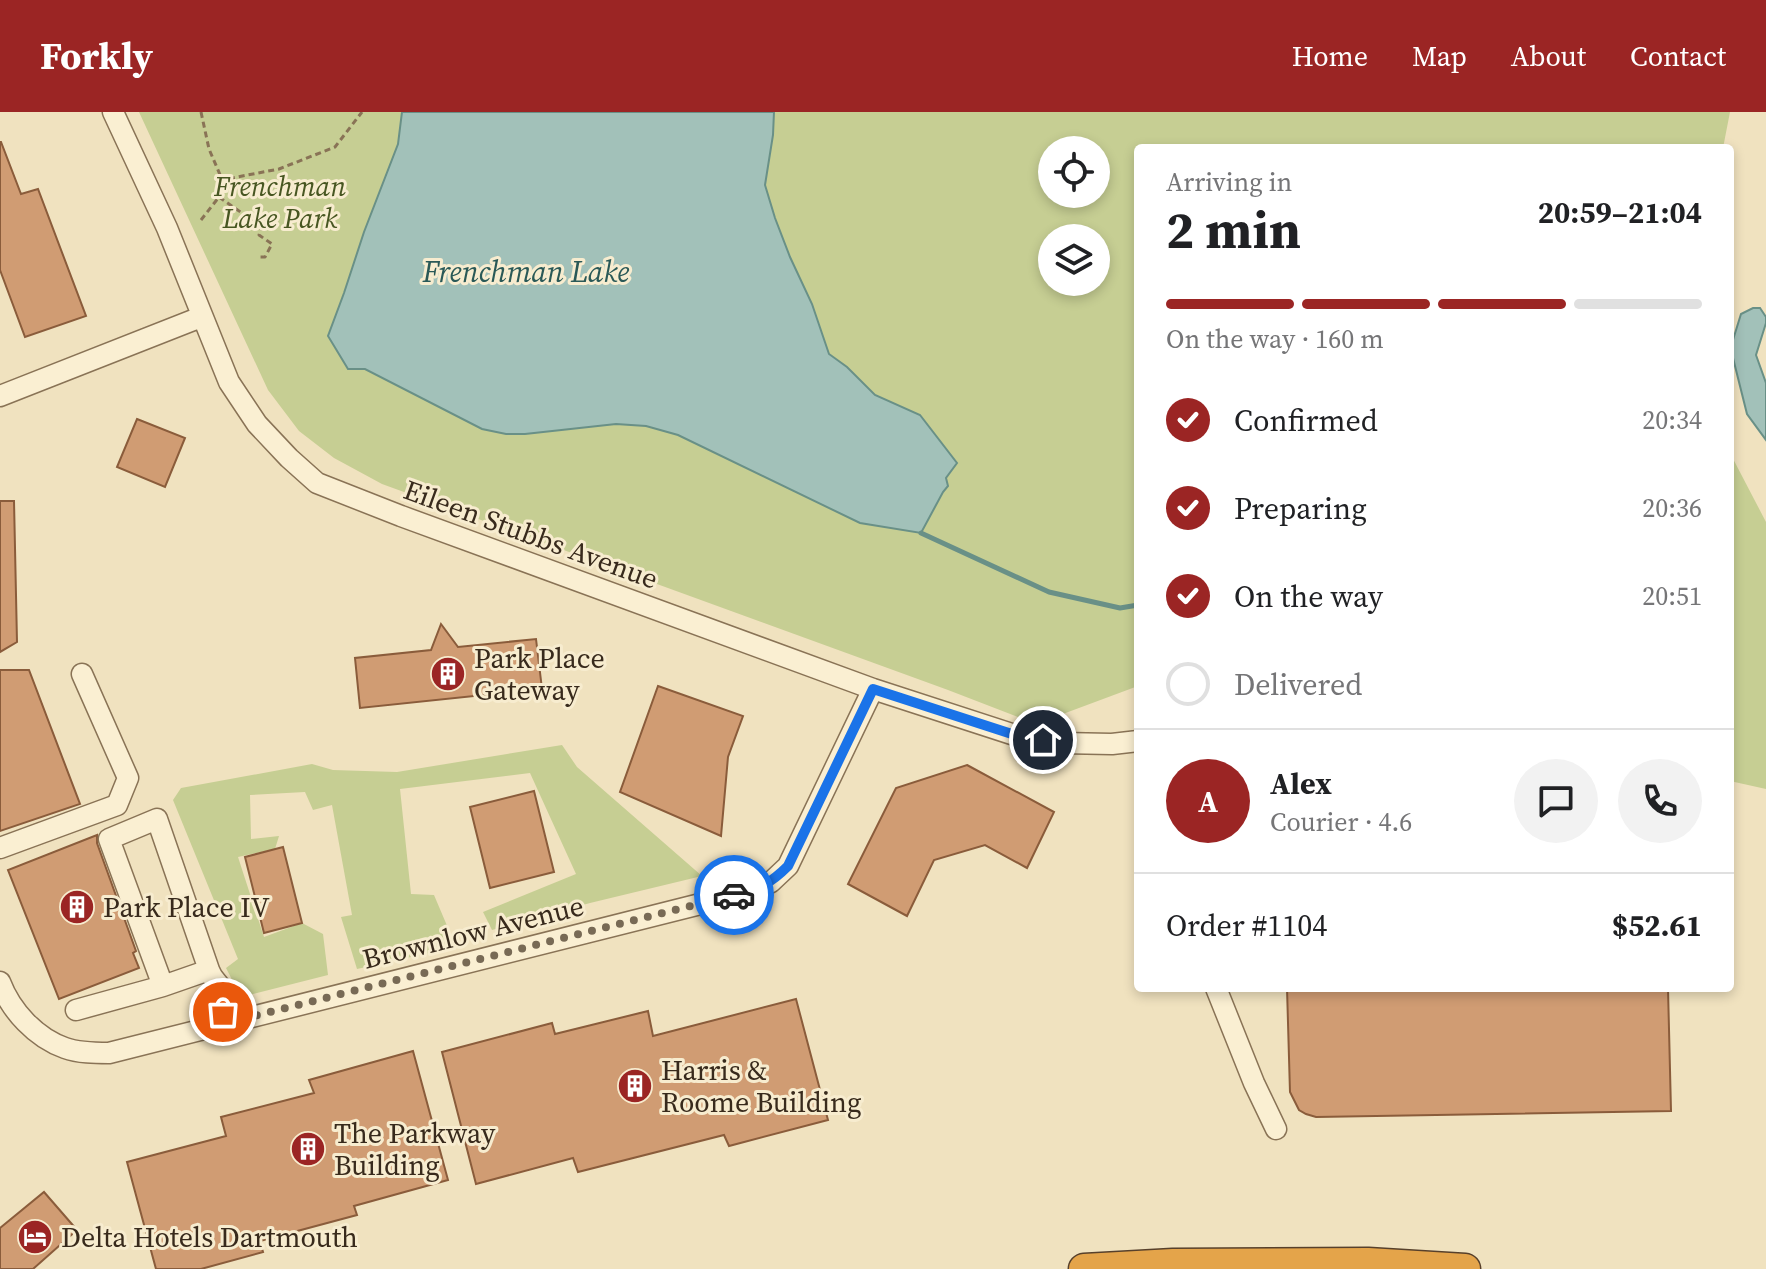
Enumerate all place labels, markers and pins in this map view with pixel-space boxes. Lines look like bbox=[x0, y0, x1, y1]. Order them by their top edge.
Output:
place label: Park Place Gateway bbox=[474, 639, 605, 709]
building icon: Park Place Gateway bbox=[429, 655, 467, 693]
pin bbox=[1009, 706, 1077, 774]
building icon: Park Place IV bbox=[58, 888, 96, 926]
place label: Park Place IV bbox=[103, 888, 270, 926]
pin bbox=[189, 978, 257, 1046]
place label: Harris & Roome Building bbox=[661, 1051, 861, 1121]
building icon: Harris & Roome Building bbox=[616, 1067, 654, 1105]
place label: The Parkway Building bbox=[334, 1114, 496, 1184]
building icon: The Parkway Building bbox=[289, 1130, 327, 1168]
hotel icon: Delta Hotels Dartmouth bbox=[16, 1218, 54, 1256]
place label: Delta Hotels Dartmouth bbox=[61, 1218, 358, 1256]

